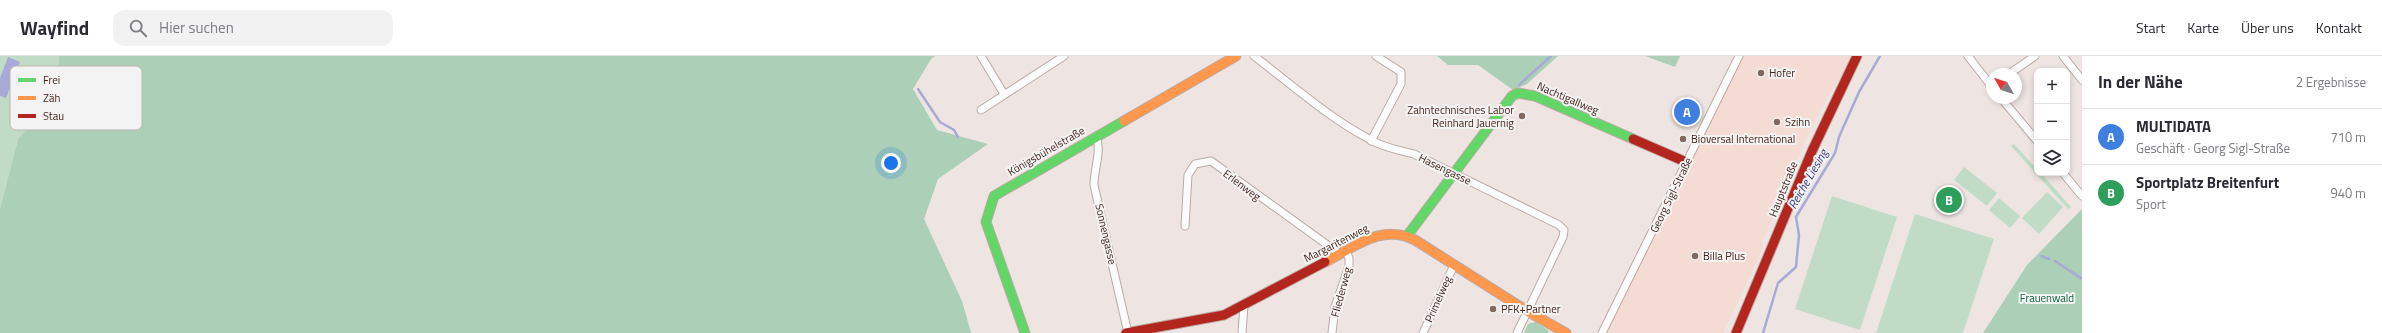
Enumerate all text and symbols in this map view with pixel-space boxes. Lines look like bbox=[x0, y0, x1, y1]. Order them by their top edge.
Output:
search box bbox=[113, 10, 393, 46]
text: Wayfind bbox=[20, 13, 89, 42]
text: Hier suchen bbox=[159, 16, 234, 39]
icon: search bbox=[127, 17, 149, 39]
text: Start bbox=[2136, 17, 2165, 38]
text: Karte bbox=[2187, 17, 2219, 38]
text: Über uns bbox=[2241, 17, 2294, 38]
text: Kontakt bbox=[2316, 17, 2362, 38]
place label: Hofer bbox=[1769, 65, 1795, 81]
legend bbox=[10, 66, 142, 130]
marker: Hofer bbox=[1756, 68, 1766, 78]
north arrow bbox=[1986, 68, 2022, 104]
map controls bbox=[2034, 68, 2070, 176]
button: + bbox=[2034, 68, 2070, 104]
text: In der Nähe bbox=[2098, 69, 2183, 95]
text: Frei bbox=[43, 72, 60, 88]
text: 2 Ergebnisse bbox=[2296, 72, 2366, 92]
street label: Nachtigallweg bbox=[1535, 78, 1602, 118]
text: Zäh bbox=[43, 90, 60, 106]
pin: A bbox=[1674, 97, 1700, 127]
place label: Zahntechnisches Labor Reinhard Jauernig bbox=[1407, 102, 1514, 131]
button: − bbox=[2034, 104, 2070, 140]
text: Stau bbox=[43, 108, 64, 124]
marker: Zahntechnisches Labor Reinhard Jauernig bbox=[1517, 111, 1527, 121]
place label: Szihn bbox=[1785, 114, 1810, 130]
text: MULTIDATA bbox=[2136, 115, 2211, 138]
marker: Szihn bbox=[1772, 117, 1782, 127]
street label: Königsbühelstraße bbox=[1004, 122, 1088, 180]
text: A bbox=[2107, 127, 2115, 147]
text: 710 m bbox=[2330, 127, 2366, 147]
place label: Bioversal International bbox=[1691, 131, 1795, 147]
marker: Bioversal International bbox=[1678, 134, 1688, 144]
text: Geschäft · Georg Sigl-Straße bbox=[2136, 138, 2290, 158]
button: layers bbox=[2034, 140, 2070, 176]
water label: Reiche Liesing bbox=[1783, 144, 1833, 212]
street label: Hasengasse bbox=[1416, 149, 1474, 189]
your location bbox=[881, 153, 901, 173]
street label: Georg Sigl-Straße bbox=[1646, 154, 1696, 235]
street label: Hauptstraße bbox=[1765, 158, 1802, 219]
street label: Erlenweg bbox=[1220, 166, 1264, 205]
text: Sportplatz Breitenfurt bbox=[2136, 171, 2279, 194]
text: B bbox=[2107, 183, 2115, 203]
text: 940 m bbox=[2330, 183, 2366, 203]
pin: B bbox=[1936, 185, 1962, 215]
text: Sport bbox=[2136, 194, 2166, 214]
street label: Sonnengasse bbox=[1091, 202, 1121, 266]
street label: Margaritenweg bbox=[1301, 220, 1371, 266]
place label: Billa Plus bbox=[1703, 248, 1745, 264]
marker: Billa Plus bbox=[1690, 251, 1700, 261]
street label: Fliederweg bbox=[1327, 265, 1355, 319]
street label: Primelweg bbox=[1421, 273, 1456, 325]
park label: Frauenwald bbox=[2020, 290, 2074, 306]
place label: PFK+Partner bbox=[1501, 301, 1561, 317]
marker: PFK+Partner bbox=[1488, 304, 1498, 314]

